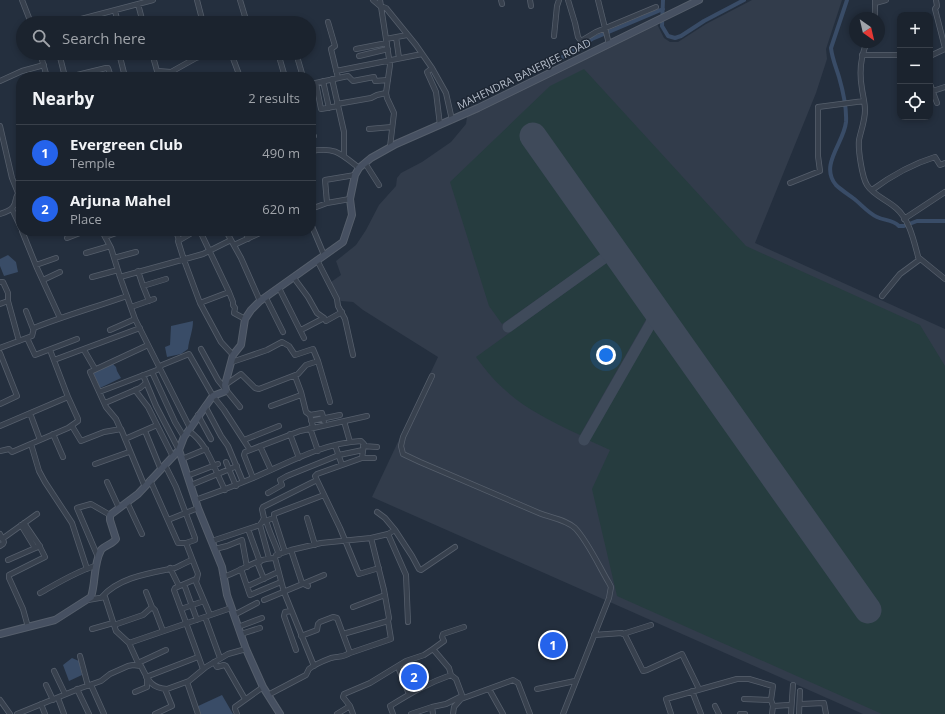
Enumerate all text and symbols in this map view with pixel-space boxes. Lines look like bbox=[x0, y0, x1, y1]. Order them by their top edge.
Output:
north arrow bbox=[849, 12, 885, 48]
map controls bbox=[897, 12, 933, 120]
button: + bbox=[897, 12, 933, 48]
search box bbox=[16, 16, 316, 60]
icon: search bbox=[30, 27, 52, 49]
text: Search here bbox=[62, 28, 146, 48]
street label: MAHENDRA BANERJEE ROAD bbox=[454, 34, 593, 113]
button: − bbox=[897, 48, 933, 84]
button: locate bbox=[897, 84, 933, 120]
text: Nearby bbox=[32, 87, 94, 110]
text: 2 results bbox=[248, 89, 300, 107]
text: Evergreen Club bbox=[70, 134, 183, 154]
text: 1 bbox=[41, 144, 49, 162]
text: 490 m bbox=[262, 144, 300, 162]
text: Temple bbox=[70, 154, 115, 172]
text: Arjuna Mahel bbox=[70, 190, 171, 210]
text: 2 bbox=[41, 200, 49, 218]
text: 620 m bbox=[262, 200, 300, 218]
text: Place bbox=[70, 210, 102, 228]
your location bbox=[596, 345, 616, 365]
pin: 1 bbox=[540, 630, 566, 660]
pin: 2 bbox=[401, 662, 427, 692]

